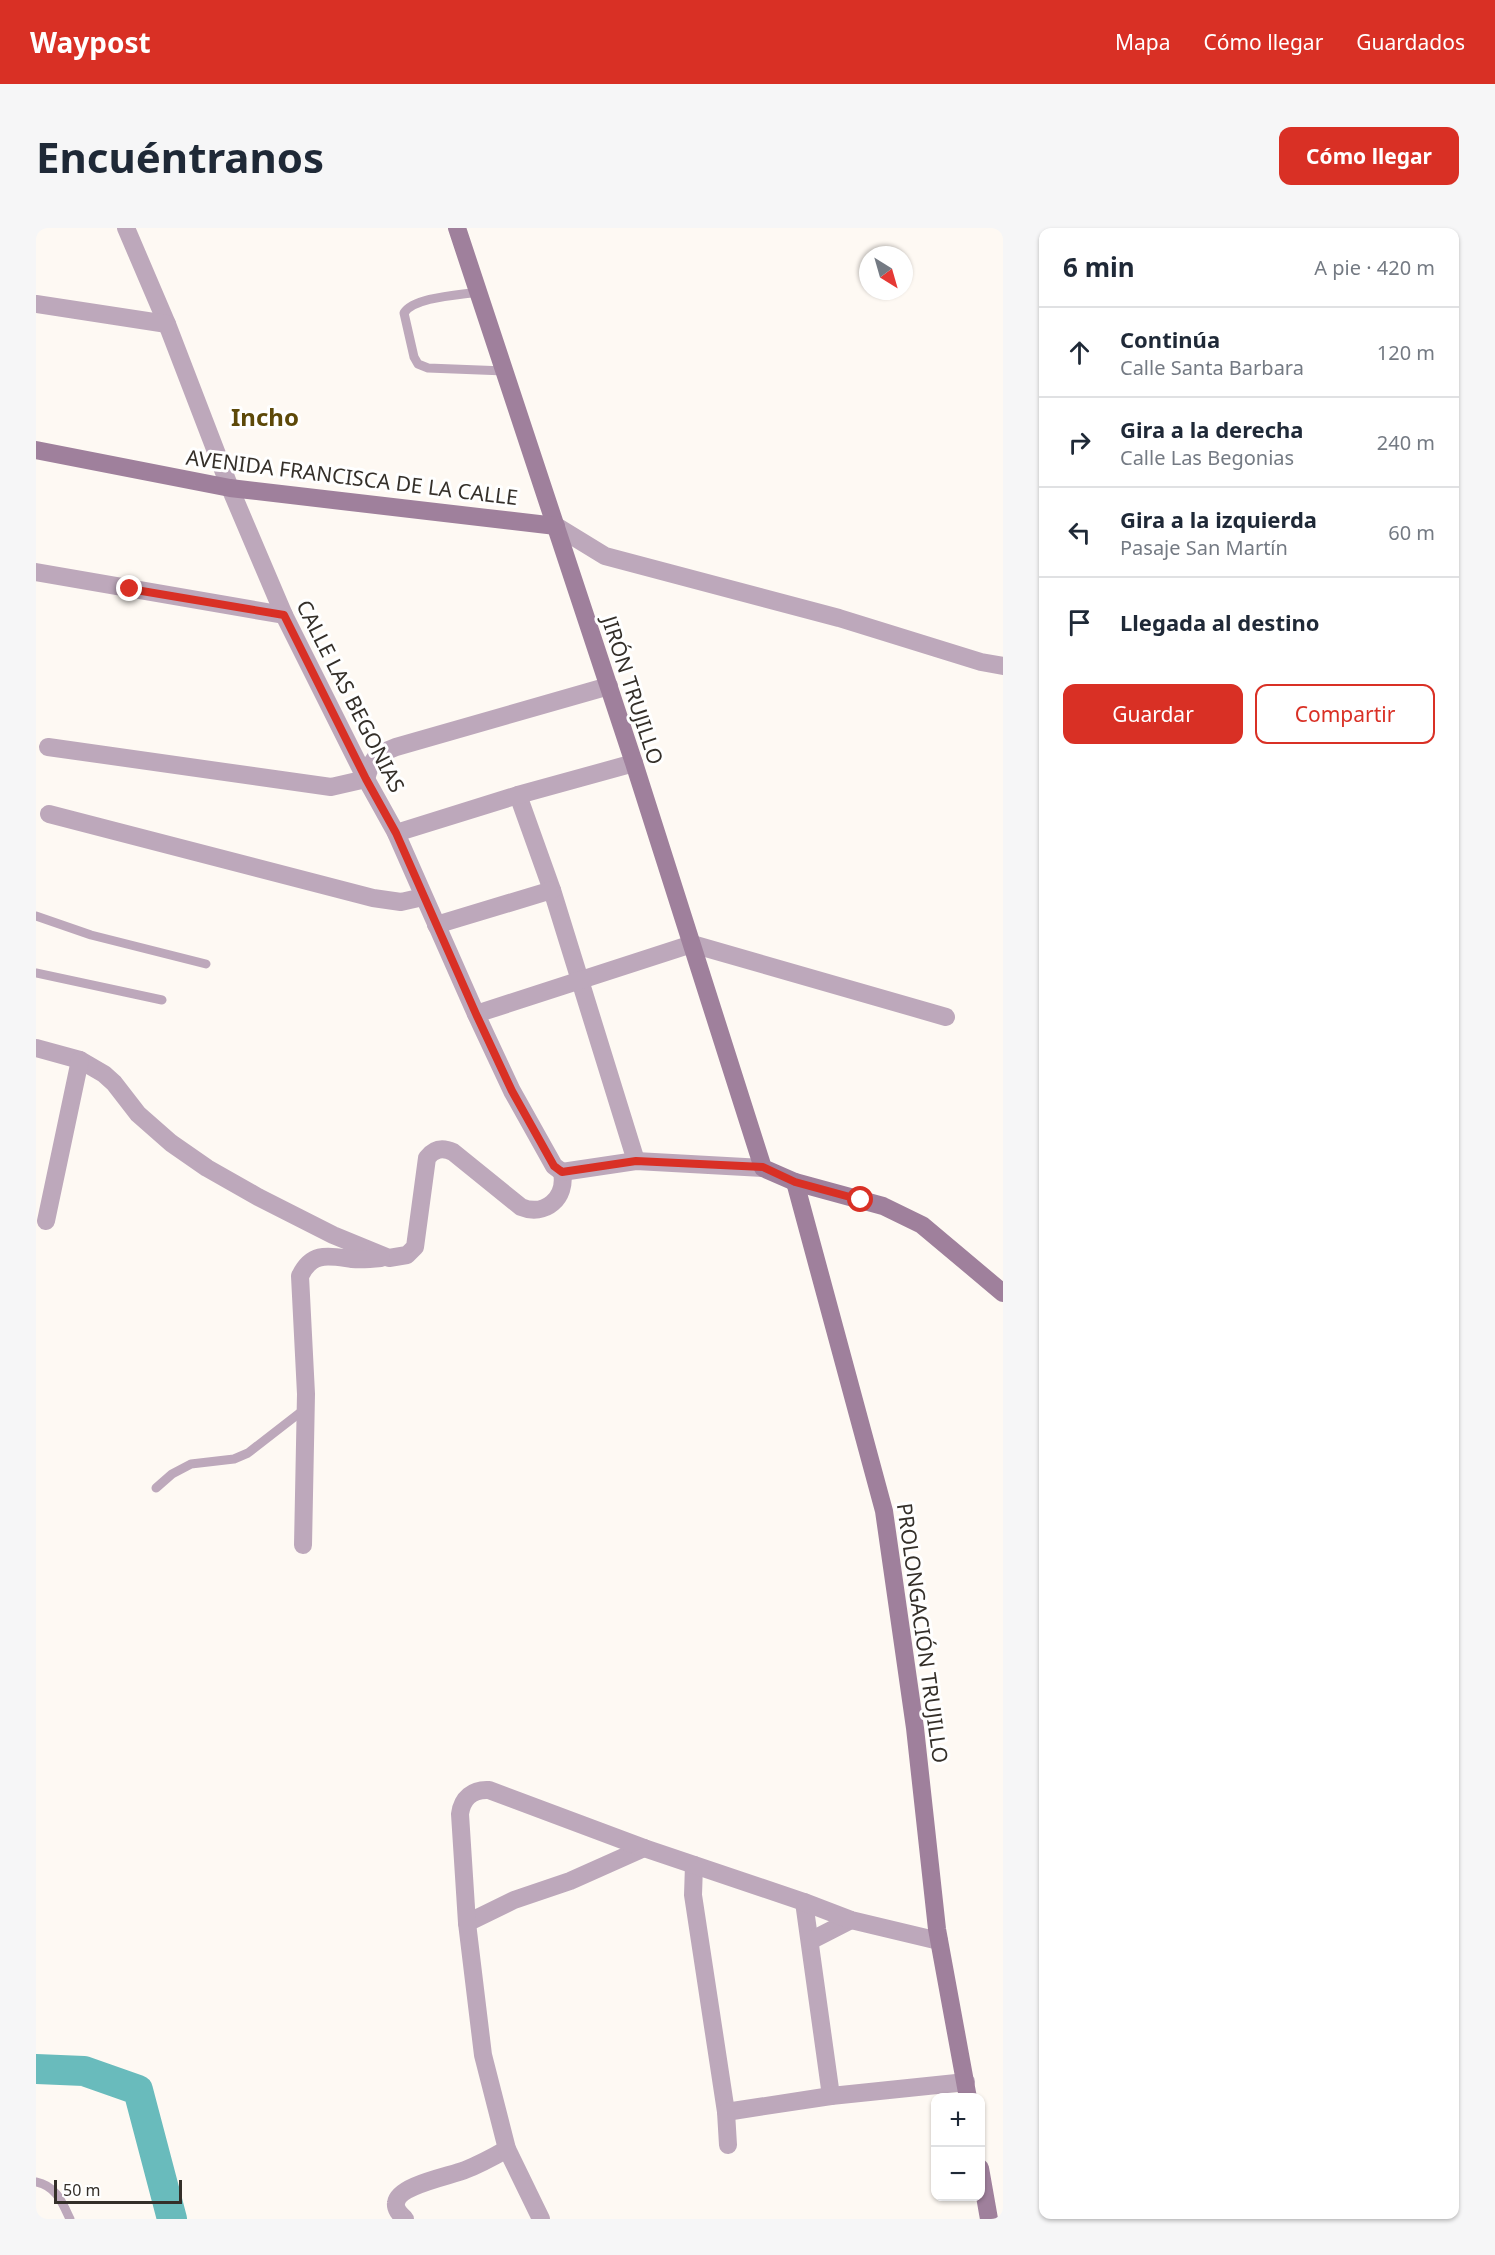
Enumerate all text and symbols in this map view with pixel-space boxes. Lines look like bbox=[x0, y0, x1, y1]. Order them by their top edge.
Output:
text: Waypost bbox=[30, 23, 151, 61]
text: Mapa bbox=[1115, 28, 1170, 56]
text: Cómo llegar bbox=[1203, 28, 1323, 56]
text: Guardados bbox=[1356, 28, 1465, 56]
button: Cómo llegar bbox=[1279, 127, 1459, 185]
text: Encuéntranos bbox=[36, 128, 324, 185]
north arrow bbox=[859, 246, 913, 300]
text: 6 min bbox=[1063, 249, 1135, 285]
text: A pie · 420 m bbox=[1314, 254, 1435, 281]
text: Continúa bbox=[1120, 324, 1220, 354]
icon: ahead bbox=[1063, 336, 1096, 369]
text: 120 m bbox=[1377, 339, 1435, 366]
text: Calle Santa Barbara bbox=[1120, 354, 1304, 381]
district label: Incho bbox=[231, 400, 299, 433]
text: Gira a la derecha bbox=[1120, 414, 1304, 444]
icon: right bbox=[1063, 426, 1096, 459]
text: 240 m bbox=[1377, 429, 1435, 456]
street label: AVENIDA FRANCISCA DE LA CALLE bbox=[185, 443, 519, 511]
text: Calle Las Begonias bbox=[1120, 444, 1294, 471]
text: Gira a la izquierda bbox=[1120, 504, 1317, 534]
icon: left bbox=[1063, 516, 1096, 549]
text: 60 m bbox=[1388, 519, 1435, 546]
text: Pasaje San Martín bbox=[1120, 534, 1288, 561]
route end bbox=[116, 575, 142, 601]
street label: CALLE LAS BEGONIAS bbox=[290, 595, 412, 797]
icon: arrive bbox=[1063, 606, 1096, 639]
text: Llegada al destino bbox=[1120, 607, 1320, 637]
street label: JIRÓN TRUJILLO bbox=[595, 610, 670, 768]
button: Guardar bbox=[1063, 684, 1243, 744]
button: Compartir bbox=[1255, 684, 1435, 744]
route start bbox=[847, 1186, 873, 1212]
street label: PROLONGACIÓN TRUJILLO bbox=[891, 1501, 955, 1765]
map controls bbox=[931, 2093, 985, 2201]
button: + bbox=[931, 2093, 985, 2147]
button: − bbox=[931, 2147, 985, 2201]
scale bar bbox=[54, 2177, 182, 2204]
text: 50 m bbox=[63, 2179, 100, 2201]

